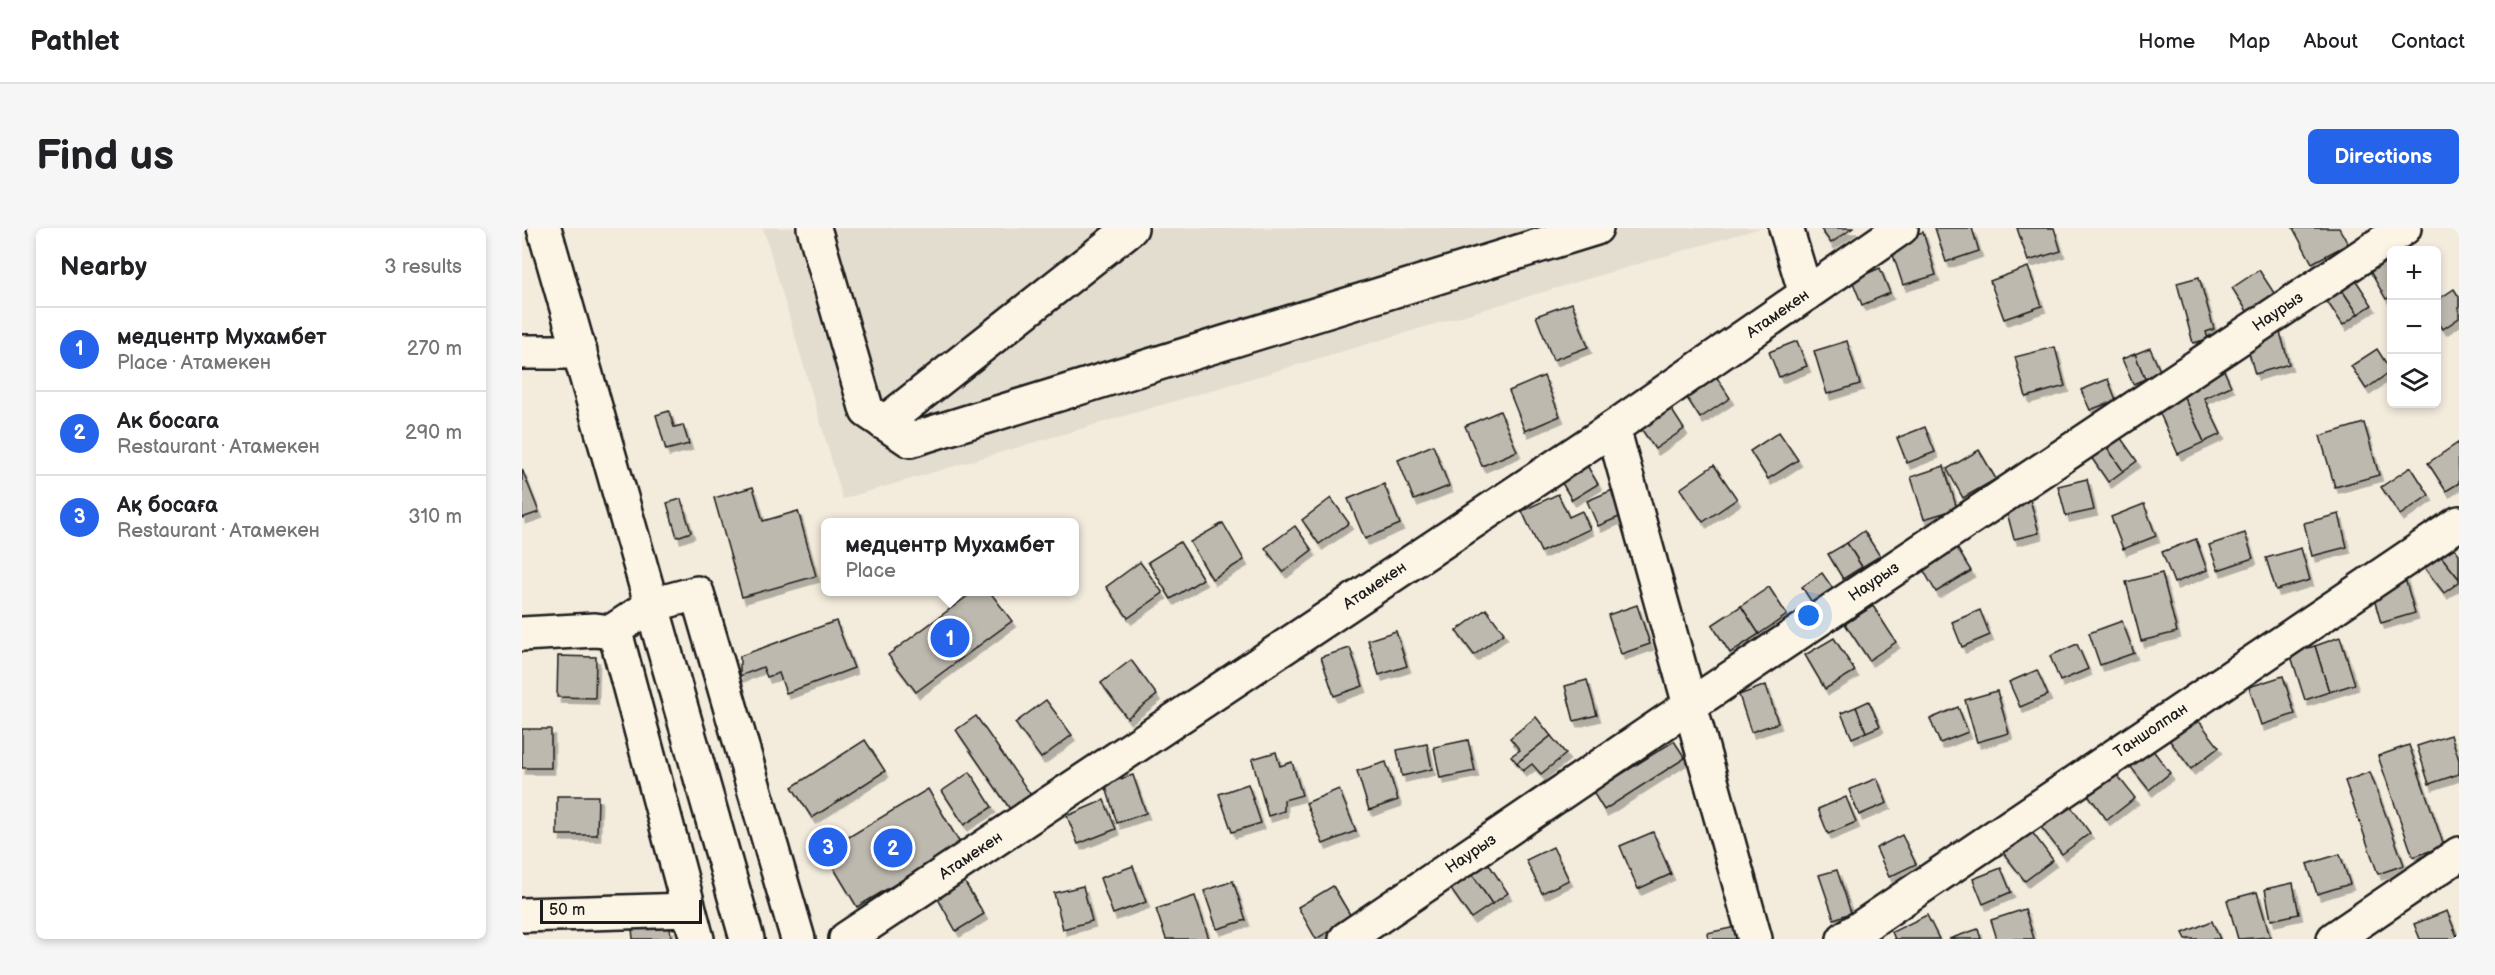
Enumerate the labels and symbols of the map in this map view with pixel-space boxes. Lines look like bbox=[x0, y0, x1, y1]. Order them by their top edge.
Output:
street label: Атамекен bbox=[1742, 286, 1813, 343]
street label: Наурыз bbox=[2249, 288, 2307, 336]
street label: Атамекен bbox=[1339, 558, 1410, 615]
street label: Наурыз bbox=[1845, 558, 1903, 606]
your location bbox=[1794, 601, 1823, 630]
pin: 1 bbox=[930, 616, 970, 660]
street label: Таншолпан bbox=[2110, 699, 2192, 763]
pin: 3 bbox=[808, 824, 848, 870]
pin: 2 bbox=[874, 826, 913, 870]
street label: Атамекен bbox=[935, 828, 1006, 885]
street label: Наурыз bbox=[1442, 830, 1500, 878]
scale bar bbox=[540, 897, 702, 924]

